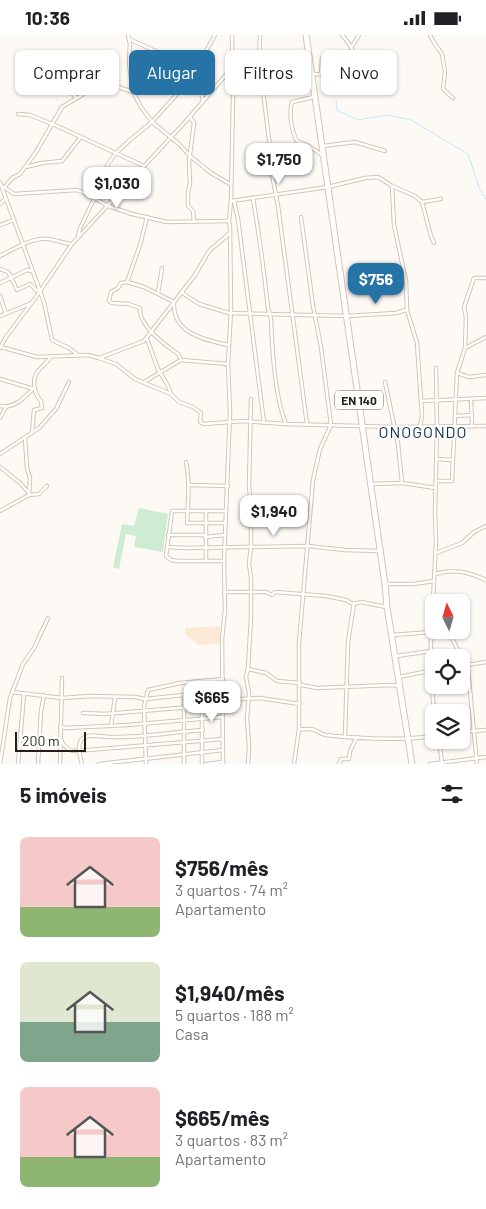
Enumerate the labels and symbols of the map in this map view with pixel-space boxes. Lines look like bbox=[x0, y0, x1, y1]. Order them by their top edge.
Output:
pin: $1,750 bbox=[238, 143, 320, 185]
pin: $1,030 bbox=[76, 167, 158, 209]
pin: $756 bbox=[346, 263, 406, 305]
road number: EN 140 bbox=[335, 391, 383, 409]
district label: ONOGONDO bbox=[379, 422, 467, 441]
pin: $1,940 bbox=[233, 495, 315, 537]
north arrow bbox=[425, 594, 470, 639]
pin: $665 bbox=[182, 681, 242, 723]
scale bar bbox=[15, 729, 86, 752]

